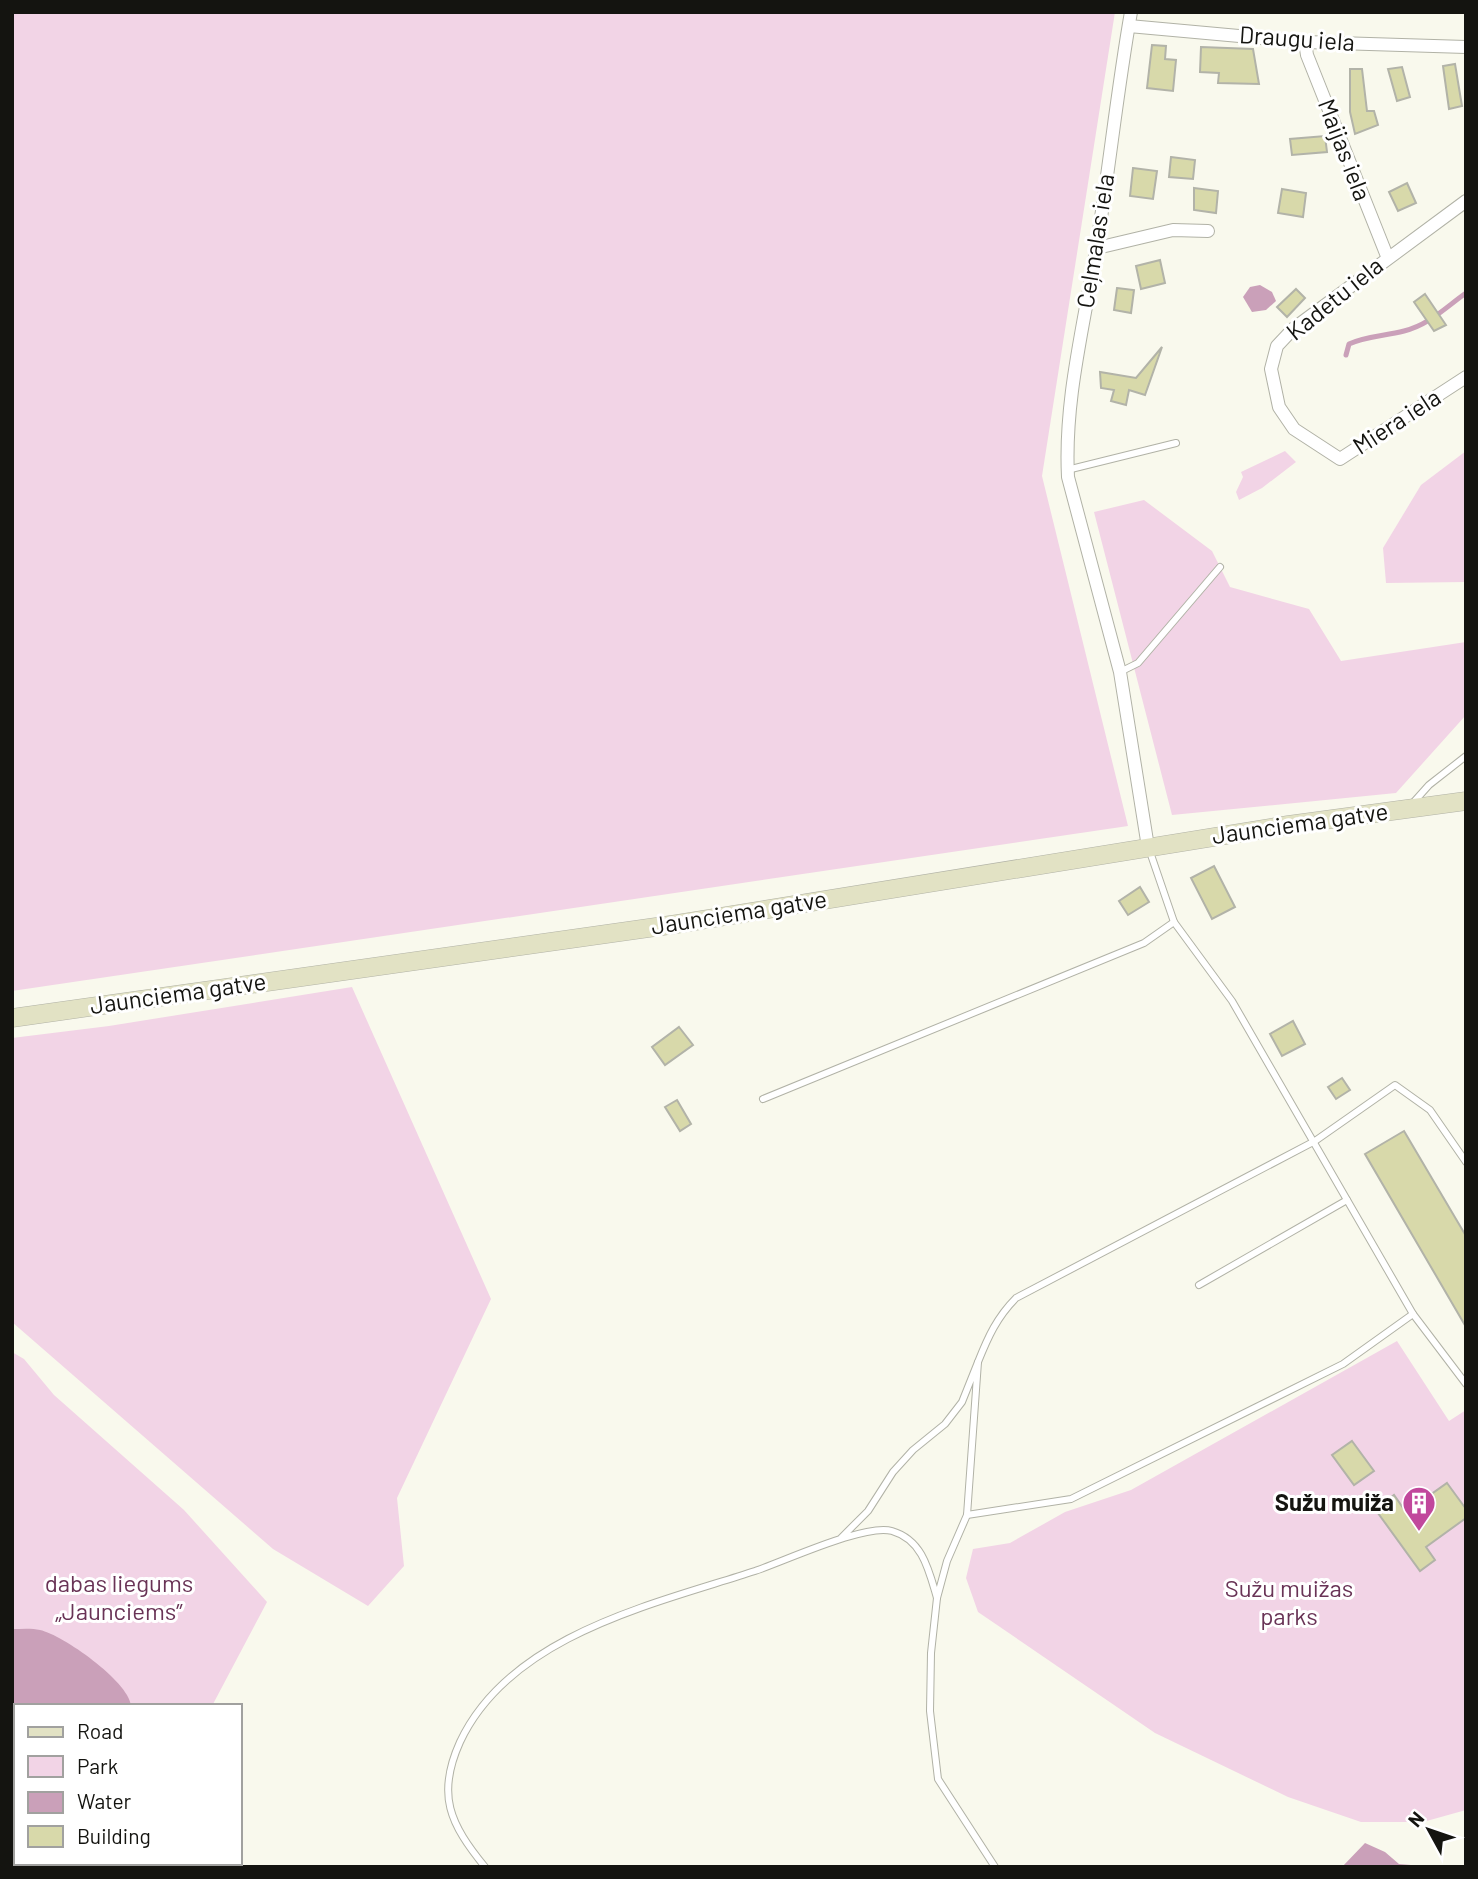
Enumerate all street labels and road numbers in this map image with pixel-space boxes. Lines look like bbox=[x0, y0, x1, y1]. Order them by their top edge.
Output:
street label: Draugu iela bbox=[1238, 19, 1356, 56]
street label: Maijas iela bbox=[1313, 94, 1378, 204]
street label: Ceļmalas iela bbox=[1070, 171, 1119, 310]
street label: Kadetu iela bbox=[1280, 250, 1388, 346]
street label: Miera iela bbox=[1347, 382, 1445, 460]
street label: Jaunciema gatve bbox=[1210, 796, 1390, 849]
street label: Jaunciema gatve bbox=[649, 883, 829, 940]
street label: Jaunciema gatve bbox=[88, 966, 268, 1019]

